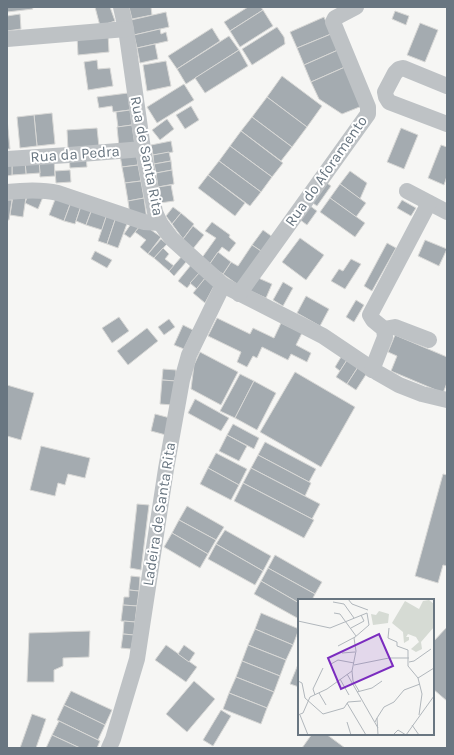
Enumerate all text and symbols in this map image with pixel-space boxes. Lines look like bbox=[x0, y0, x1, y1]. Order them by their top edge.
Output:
street label: Rua de Santa Rita bbox=[127, 95, 167, 217]
street label: Rua do Aforamento bbox=[281, 112, 371, 230]
street label: Rua da Pedra bbox=[30, 142, 120, 166]
street label: Ladeira de Santa Rita bbox=[139, 441, 179, 587]
inset map bbox=[298, 599, 434, 735]

